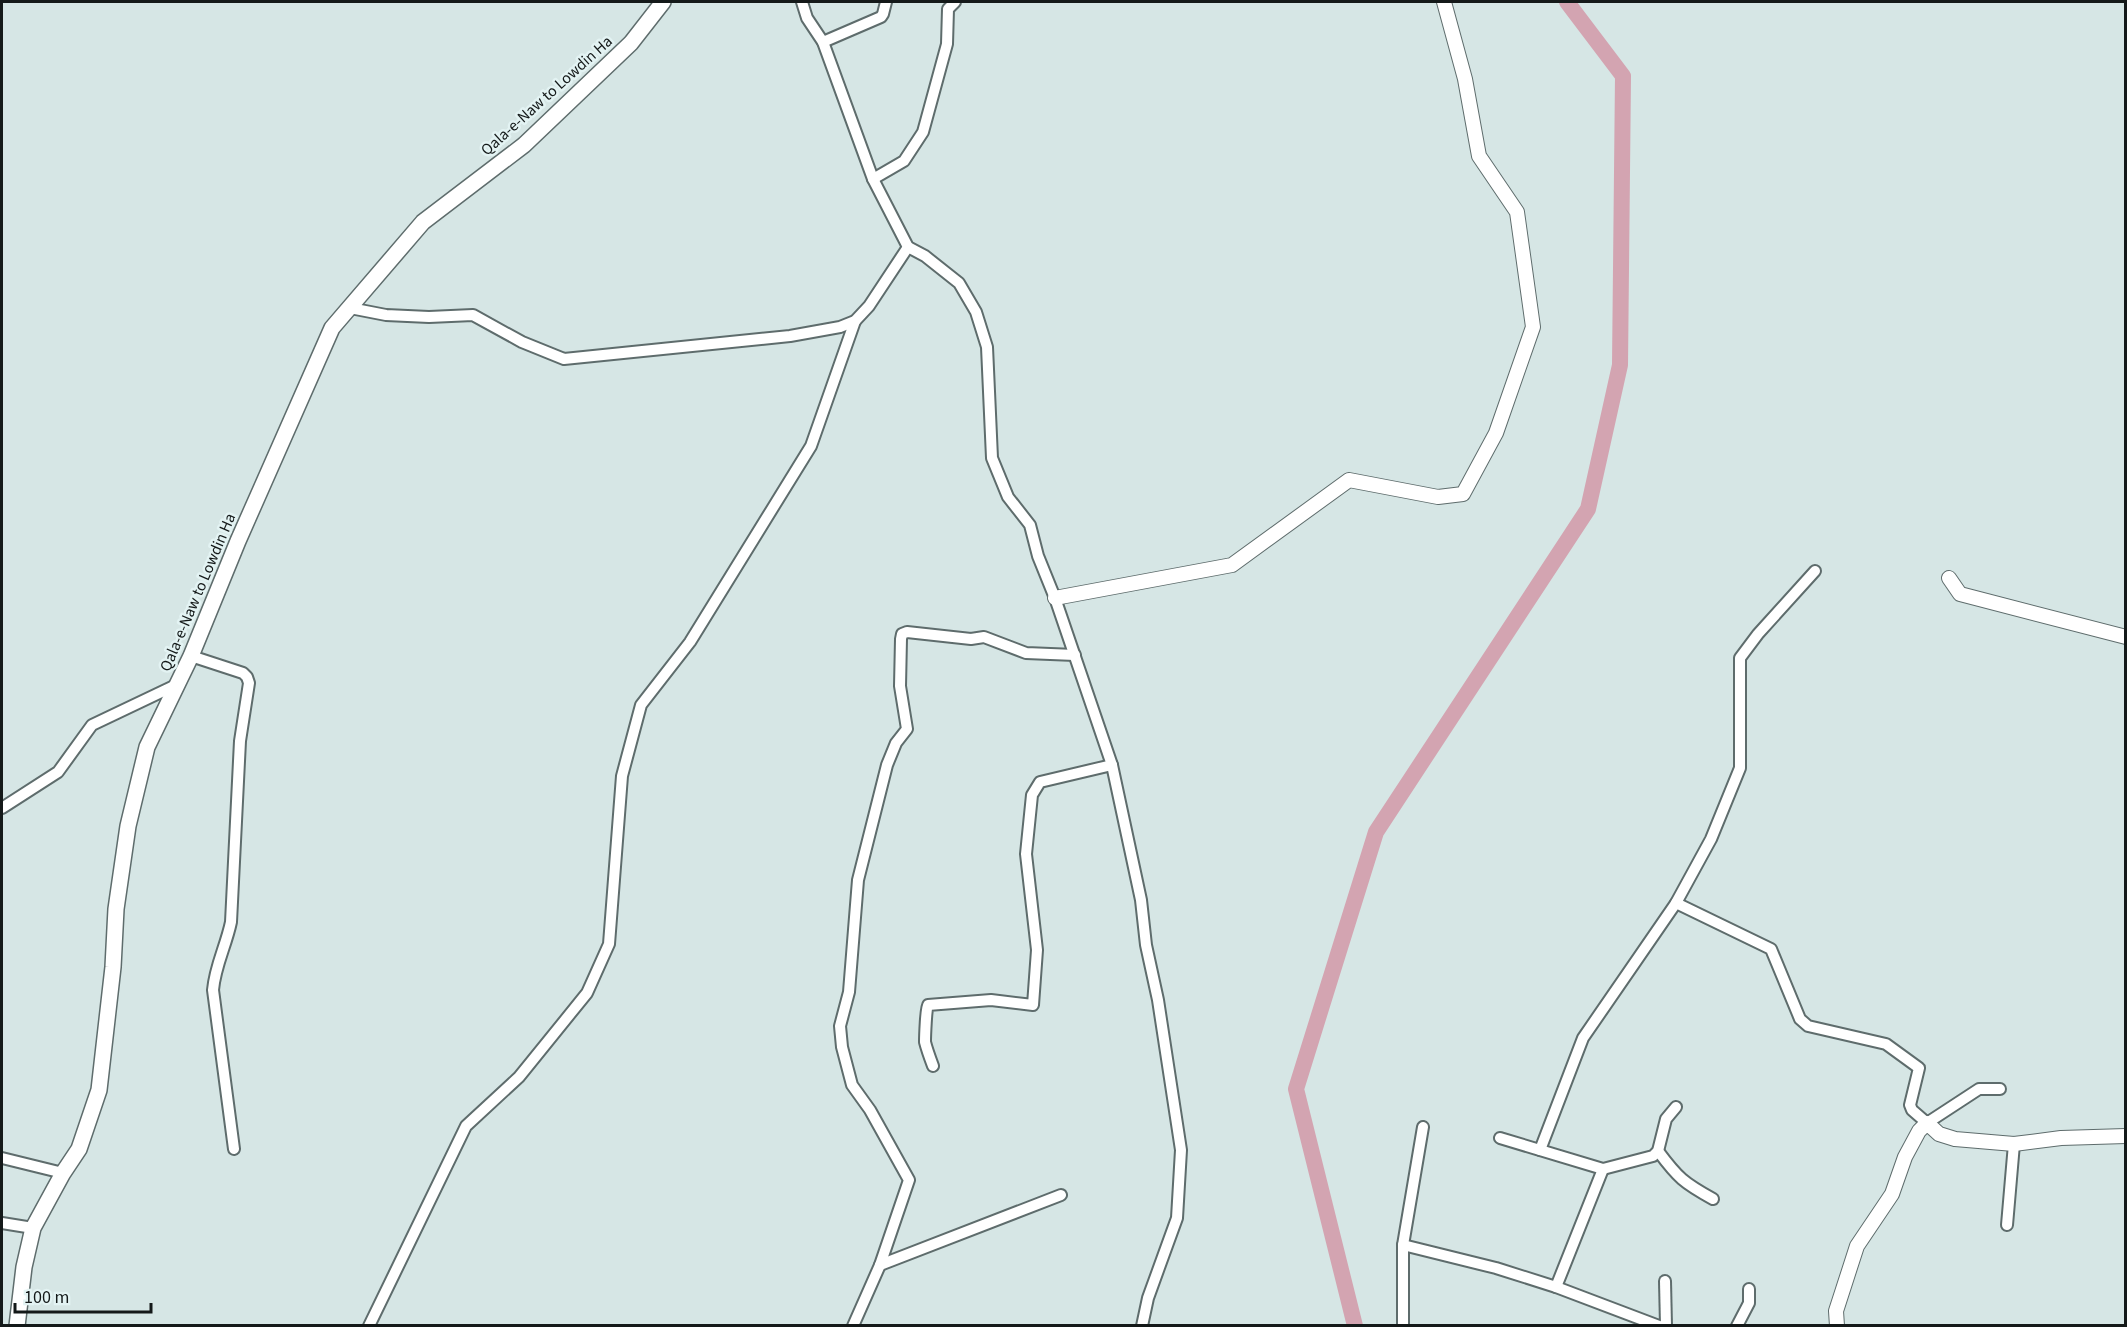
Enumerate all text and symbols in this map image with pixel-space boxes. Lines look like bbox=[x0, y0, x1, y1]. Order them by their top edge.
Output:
street label: Qala-e-Naw to Lowdin Ha bbox=[476, 31, 617, 161]
street label: Qala-e-Naw to Lowdin Ha bbox=[155, 510, 241, 675]
scale bar bbox=[15, 1276, 152, 1314]
text: 100 m bbox=[24, 1285, 69, 1310]

